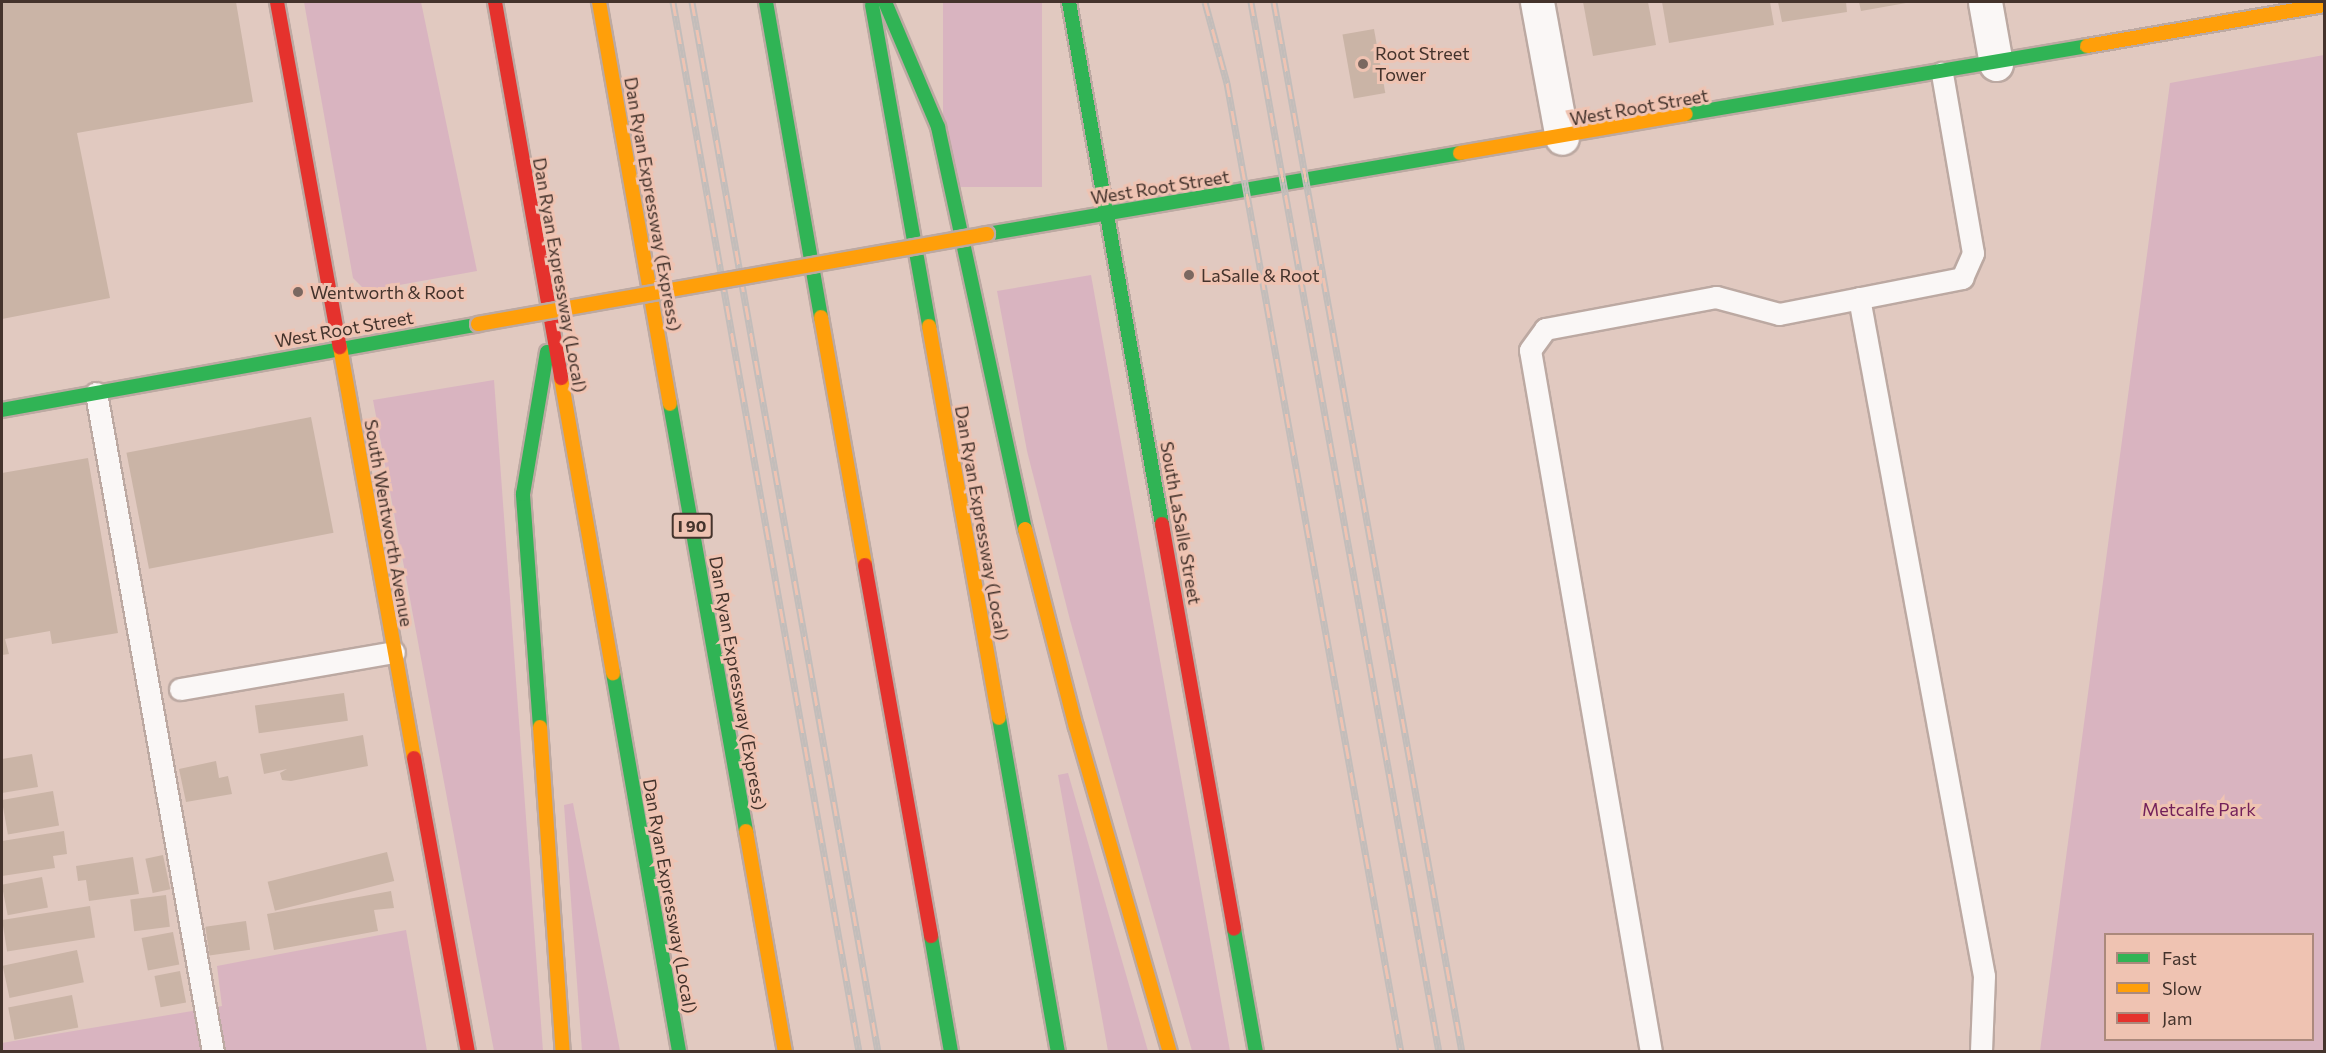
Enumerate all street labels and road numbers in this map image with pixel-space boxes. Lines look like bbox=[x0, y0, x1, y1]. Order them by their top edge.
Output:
street label: Dan Ryan Expressway (Express) bbox=[620, 75, 686, 333]
street label: West Root Street bbox=[1568, 84, 1710, 130]
street label: Dan Ryan Expressway (Local) bbox=[529, 156, 591, 394]
street label: West Root Street bbox=[1089, 165, 1231, 209]
street label: West Root Street bbox=[273, 306, 415, 352]
street label: Dan Ryan Expressway (Local) bbox=[951, 404, 1013, 642]
street label: South Wentworth Avenue bbox=[360, 418, 418, 628]
street label: South LaSalle Street bbox=[1156, 440, 1206, 606]
road number: I 90 bbox=[671, 513, 713, 539]
street label: Dan Ryan Expressway (Express) bbox=[705, 554, 771, 812]
street label: Dan Ryan Expressway (Local) bbox=[639, 777, 701, 1015]

